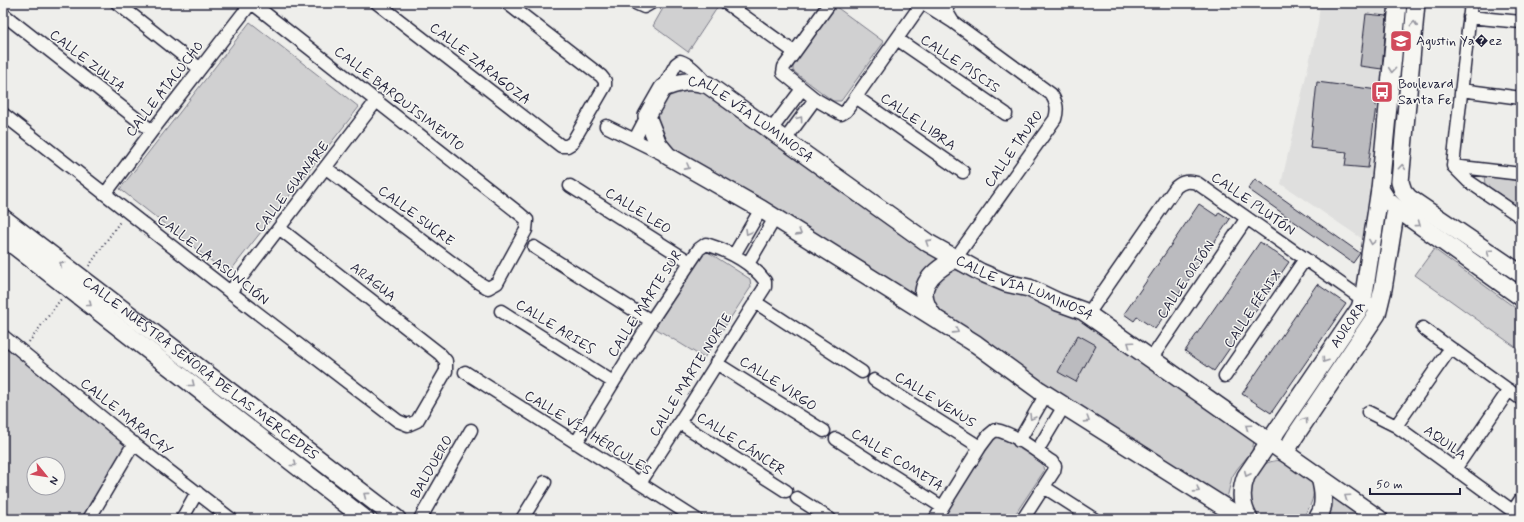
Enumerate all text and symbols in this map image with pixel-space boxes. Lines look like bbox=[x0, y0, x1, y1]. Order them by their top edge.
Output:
street label: CALLE ZARAGOZA bbox=[426, 19, 534, 109]
one-way arrow bbox=[1409, 21, 1418, 27]
street label: CALLE ZULIA bbox=[46, 26, 129, 96]
school or university icon: Agustin Ya�ez bbox=[1388, 28, 1414, 54]
street label: CALLE PISCIS bbox=[917, 31, 1004, 97]
place label: Agustin Ya�ez bbox=[1416, 32, 1503, 50]
street label: CALLE ATACUCHO bbox=[122, 37, 208, 141]
street label: CALLE BARQUISIMENTO bbox=[330, 42, 468, 156]
one-way arrow bbox=[1387, 67, 1396, 73]
street label: CALLE VÍA LUMINOSA bbox=[687, 72, 817, 167]
place label: Boulevard Santa Fe bbox=[1398, 75, 1454, 109]
bus stop icon: Boulevard Santa Fe bbox=[1369, 79, 1395, 105]
street label: CALLE LIBRA bbox=[877, 89, 959, 155]
street label: CALLE TAURO bbox=[981, 107, 1047, 191]
one-way arrow bbox=[795, 117, 802, 124]
street label: CALLE GUANARE bbox=[251, 138, 333, 236]
one-way arrow bbox=[683, 162, 690, 169]
one-way arrow bbox=[1397, 164, 1406, 170]
street label: CALLE PLUTÓN bbox=[1207, 168, 1299, 240]
street label: CALLE SUCRE bbox=[374, 182, 458, 250]
street label: CALLE LEO bbox=[602, 184, 674, 238]
street label: CALLE LA ASUNCIÓN bbox=[154, 211, 272, 309]
one-way arrow bbox=[1414, 219, 1421, 226]
one-way arrow bbox=[745, 228, 752, 235]
one-way arrow bbox=[794, 228, 801, 235]
street label: CALLE ORIÓN bbox=[1153, 237, 1219, 323]
one-way arrow bbox=[1368, 239, 1377, 245]
one-way arrow bbox=[925, 240, 932, 247]
street label: CALLE MARTE SUR bbox=[604, 247, 686, 361]
one-way arrow bbox=[1486, 249, 1493, 257]
street label: CALLE VÍA LUMINOSA bbox=[952, 251, 1097, 325]
street label: ARAGUA bbox=[347, 259, 399, 305]
one-way arrow bbox=[60, 261, 67, 268]
street label: CALLE FÉNIX bbox=[1220, 266, 1286, 352]
street label: CALLE NUESTRA SEÑORA DE LAS MERCEDES bbox=[79, 273, 322, 464]
street label: CALLE ARIES bbox=[512, 295, 598, 359]
one-way arrow bbox=[85, 299, 92, 306]
street label: AURORA bbox=[1326, 300, 1370, 352]
street label: CALLE MARTE NORTE bbox=[646, 310, 736, 440]
one-way arrow bbox=[952, 327, 959, 334]
one-way arrow bbox=[1127, 341, 1134, 349]
street label: CALLE VIRGO bbox=[736, 352, 820, 416]
one-way arrow bbox=[1322, 356, 1330, 363]
street label: CALLE VENUS bbox=[891, 368, 979, 432]
street label: CALLE MARACAY bbox=[76, 374, 176, 460]
one-way arrow bbox=[187, 379, 194, 386]
street label: CALLE VÍA HÉRCULES bbox=[521, 386, 655, 480]
street label: CALLE CÁNCER bbox=[693, 408, 789, 480]
one-way arrow bbox=[1030, 413, 1037, 420]
one-way arrow bbox=[1083, 416, 1090, 423]
one-way arrow bbox=[1300, 417, 1308, 424]
street label: AQUILA bbox=[1420, 421, 1470, 465]
street label: CALLE COMETA bbox=[848, 425, 946, 496]
one-way arrow bbox=[1245, 425, 1252, 432]
street label: BALDUERO bbox=[407, 432, 457, 502]
north arrow bbox=[26, 456, 66, 496]
one-way arrow bbox=[290, 459, 297, 466]
one-way arrow bbox=[1245, 470, 1252, 478]
scale bar bbox=[1370, 470, 1460, 496]
text: N bbox=[46, 474, 62, 487]
text: 50 m bbox=[1376, 477, 1403, 493]
one-way arrow bbox=[1192, 485, 1199, 492]
one-way arrow bbox=[363, 493, 370, 500]
one-way arrow bbox=[1344, 495, 1351, 502]

